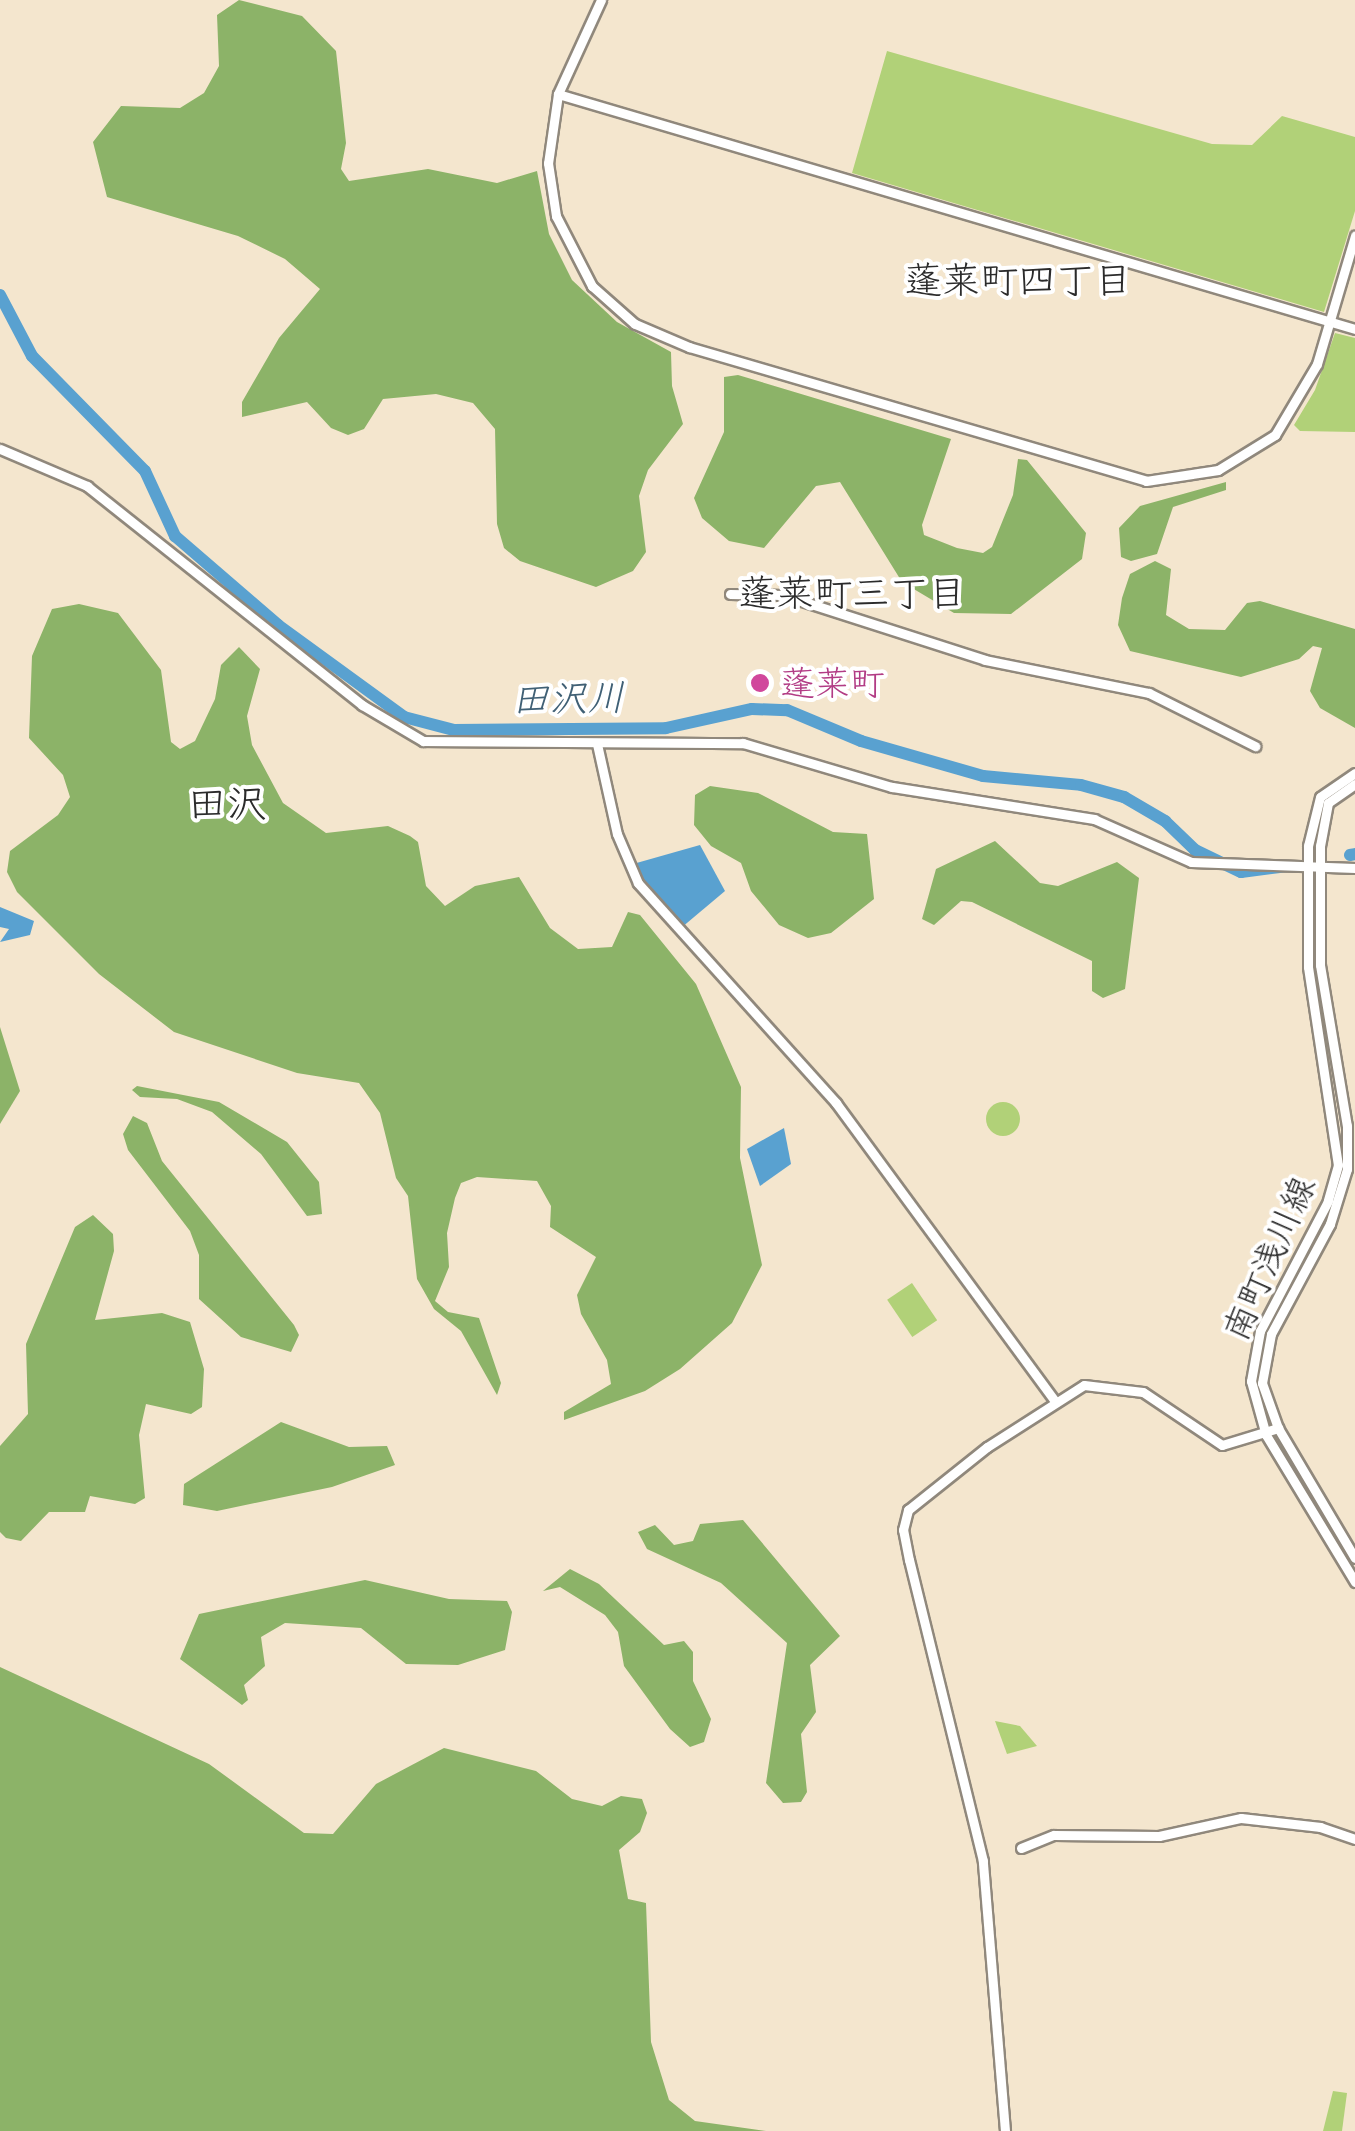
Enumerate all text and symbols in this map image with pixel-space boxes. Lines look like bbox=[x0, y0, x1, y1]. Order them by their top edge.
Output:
district label: 蓬莱町四丁目 bbox=[904, 258, 1132, 304]
district label: 蓬莱町三丁目 bbox=[738, 571, 966, 617]
place label: 蓬莱町 bbox=[780, 662, 885, 704]
marker: 蓬莱町 bbox=[749, 672, 771, 694]
water label: 田沢川 bbox=[511, 675, 625, 723]
district label: 田沢 bbox=[187, 779, 267, 827]
street label: 南町浅川線 bbox=[1214, 1170, 1324, 1346]

